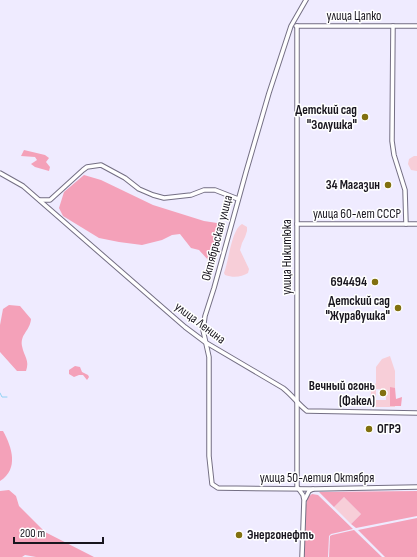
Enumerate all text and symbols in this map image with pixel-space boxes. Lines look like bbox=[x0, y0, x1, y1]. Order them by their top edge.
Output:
street label: улица Цапко bbox=[327, 8, 381, 24]
place label: Детский сад "Золушка" bbox=[295, 102, 357, 133]
marker: Детский сад "Золушка" bbox=[360, 112, 370, 122]
place label: 34 Магазин bbox=[326, 177, 380, 193]
marker: 34 Магазин bbox=[383, 180, 393, 190]
street label: Октябрьская улица bbox=[198, 193, 236, 283]
street label: улица 60-лет СССР bbox=[313, 206, 402, 222]
street label: улица Никитюка bbox=[279, 219, 295, 295]
place label: 694494 bbox=[330, 274, 367, 290]
marker: 694494 bbox=[370, 277, 380, 287]
place label: Детский сад "Журавушка" bbox=[325, 293, 390, 324]
street label: улица Ленина bbox=[171, 299, 229, 347]
marker: Детский сад "Журавушка" bbox=[393, 303, 403, 313]
place label: Вечный огонь (Факел) bbox=[309, 378, 376, 409]
marker: Вечный огонь (Факел) bbox=[378, 388, 388, 398]
place label: ОГРЭ bbox=[377, 421, 401, 437]
marker: ОГРЭ bbox=[364, 424, 374, 434]
street label: улица 50-летия Октября bbox=[260, 470, 374, 486]
scale bar bbox=[14, 519, 103, 545]
text: 200 m bbox=[20, 526, 46, 541]
place label: Энергонефть bbox=[247, 527, 314, 543]
marker: Энергонефть bbox=[234, 530, 244, 540]

